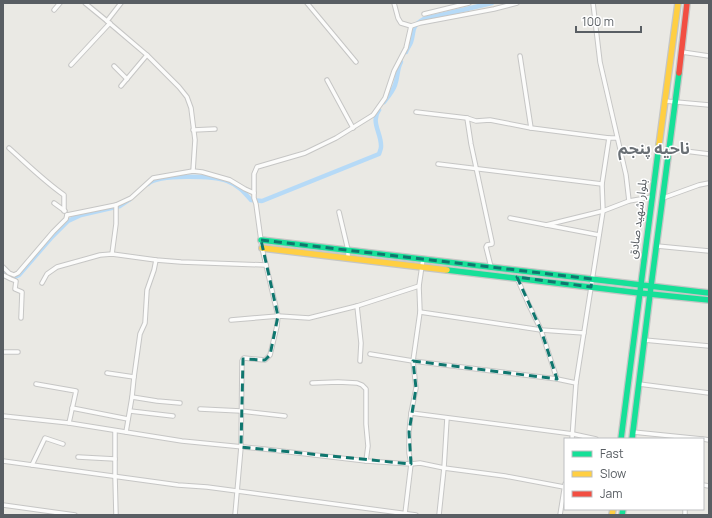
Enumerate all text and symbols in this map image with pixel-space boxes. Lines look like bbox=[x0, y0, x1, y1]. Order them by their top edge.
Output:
scale bar bbox=[576, 8, 641, 34]
text: 100 m bbox=[582, 13, 614, 30]
district label: ناحیه پنجم bbox=[618, 137, 690, 161]
street label: بلوار شهید صادق bbox=[624, 178, 651, 260]
legend bbox=[564, 438, 704, 510]
text: Fast bbox=[600, 445, 624, 462]
text: Slow bbox=[600, 465, 626, 482]
text: Jam bbox=[600, 485, 622, 502]

